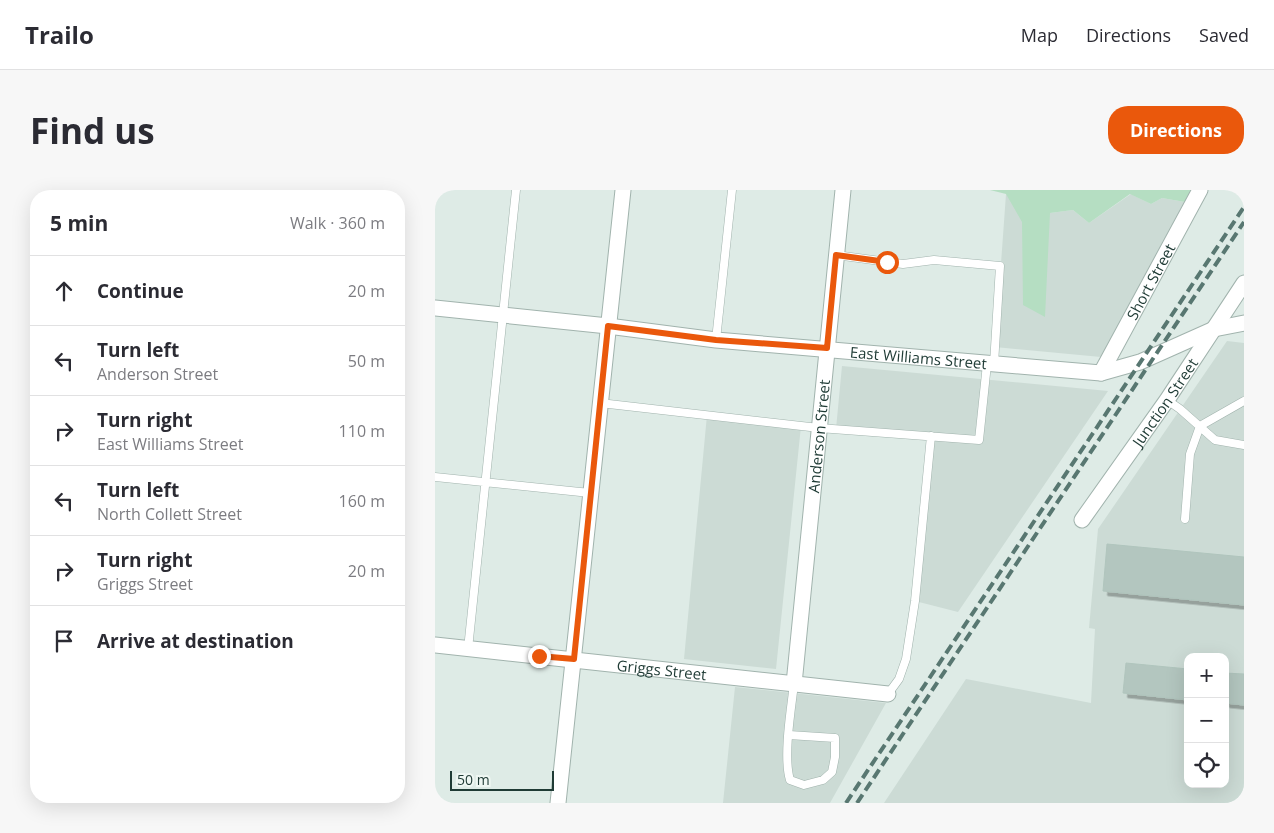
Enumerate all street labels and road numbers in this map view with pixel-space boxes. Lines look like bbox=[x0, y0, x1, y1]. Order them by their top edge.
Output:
street label: Short Street bbox=[1122, 240, 1179, 323]
street label: East Williams Street bbox=[849, 342, 988, 373]
street label: Junction Street bbox=[1126, 354, 1202, 452]
street label: Anderson Street bbox=[803, 379, 834, 494]
street label: Griggs Street bbox=[616, 655, 708, 684]

